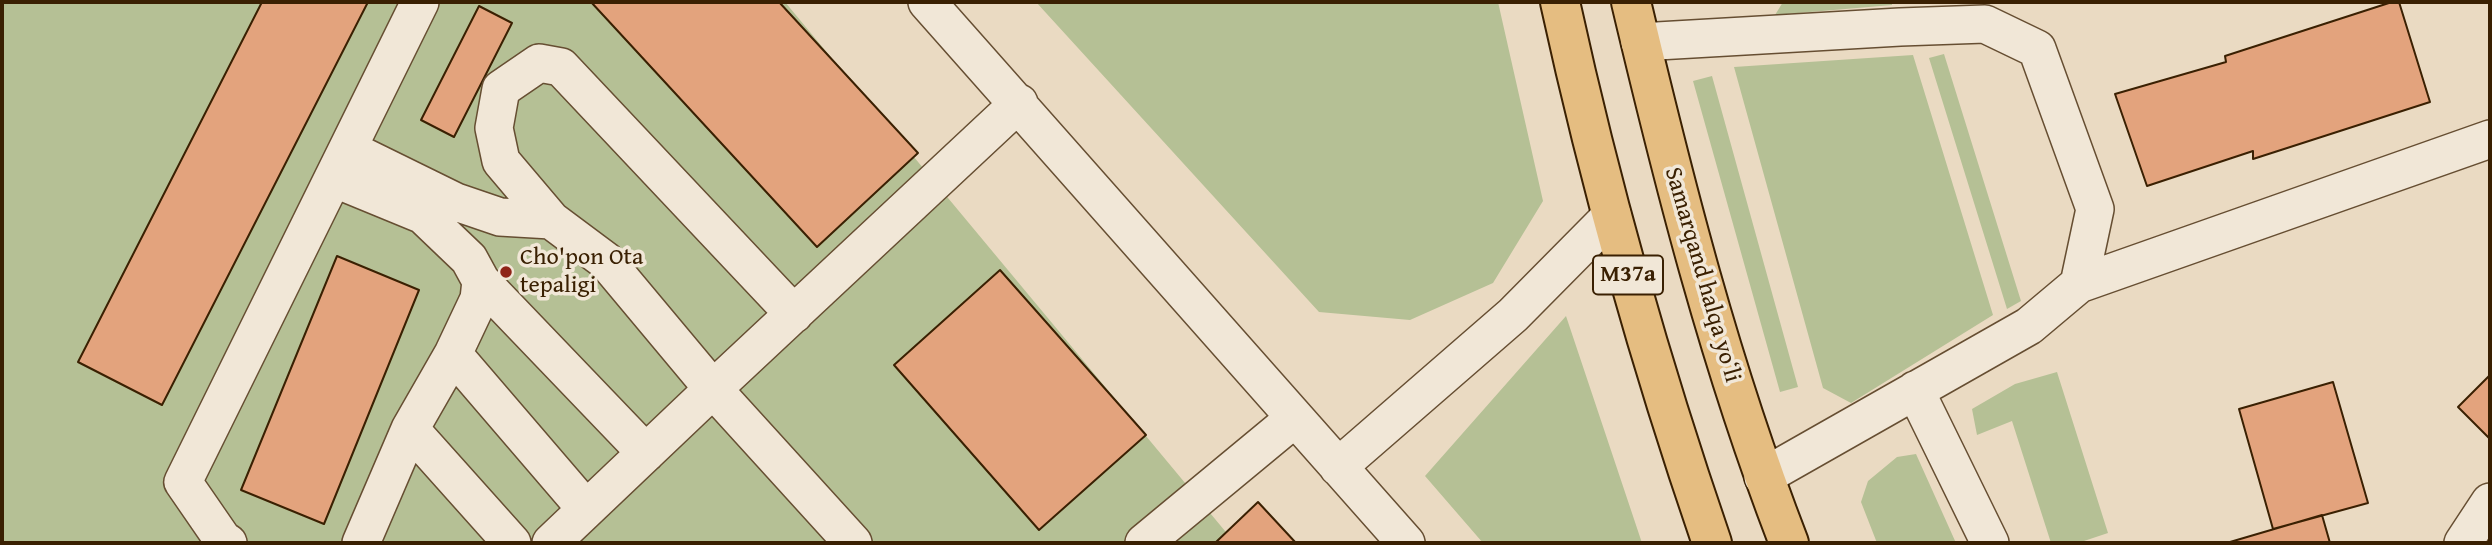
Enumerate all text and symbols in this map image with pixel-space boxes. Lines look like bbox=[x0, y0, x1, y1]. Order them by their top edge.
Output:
street label: Samarqand halqa yoʻli bbox=[1657, 164, 1747, 386]
place label: Cho'pon Ota tepaligi bbox=[520, 244, 643, 300]
road number: M37a bbox=[1593, 256, 1663, 294]
marker: Cho'pon Ota tepaligi bbox=[498, 264, 514, 280]

